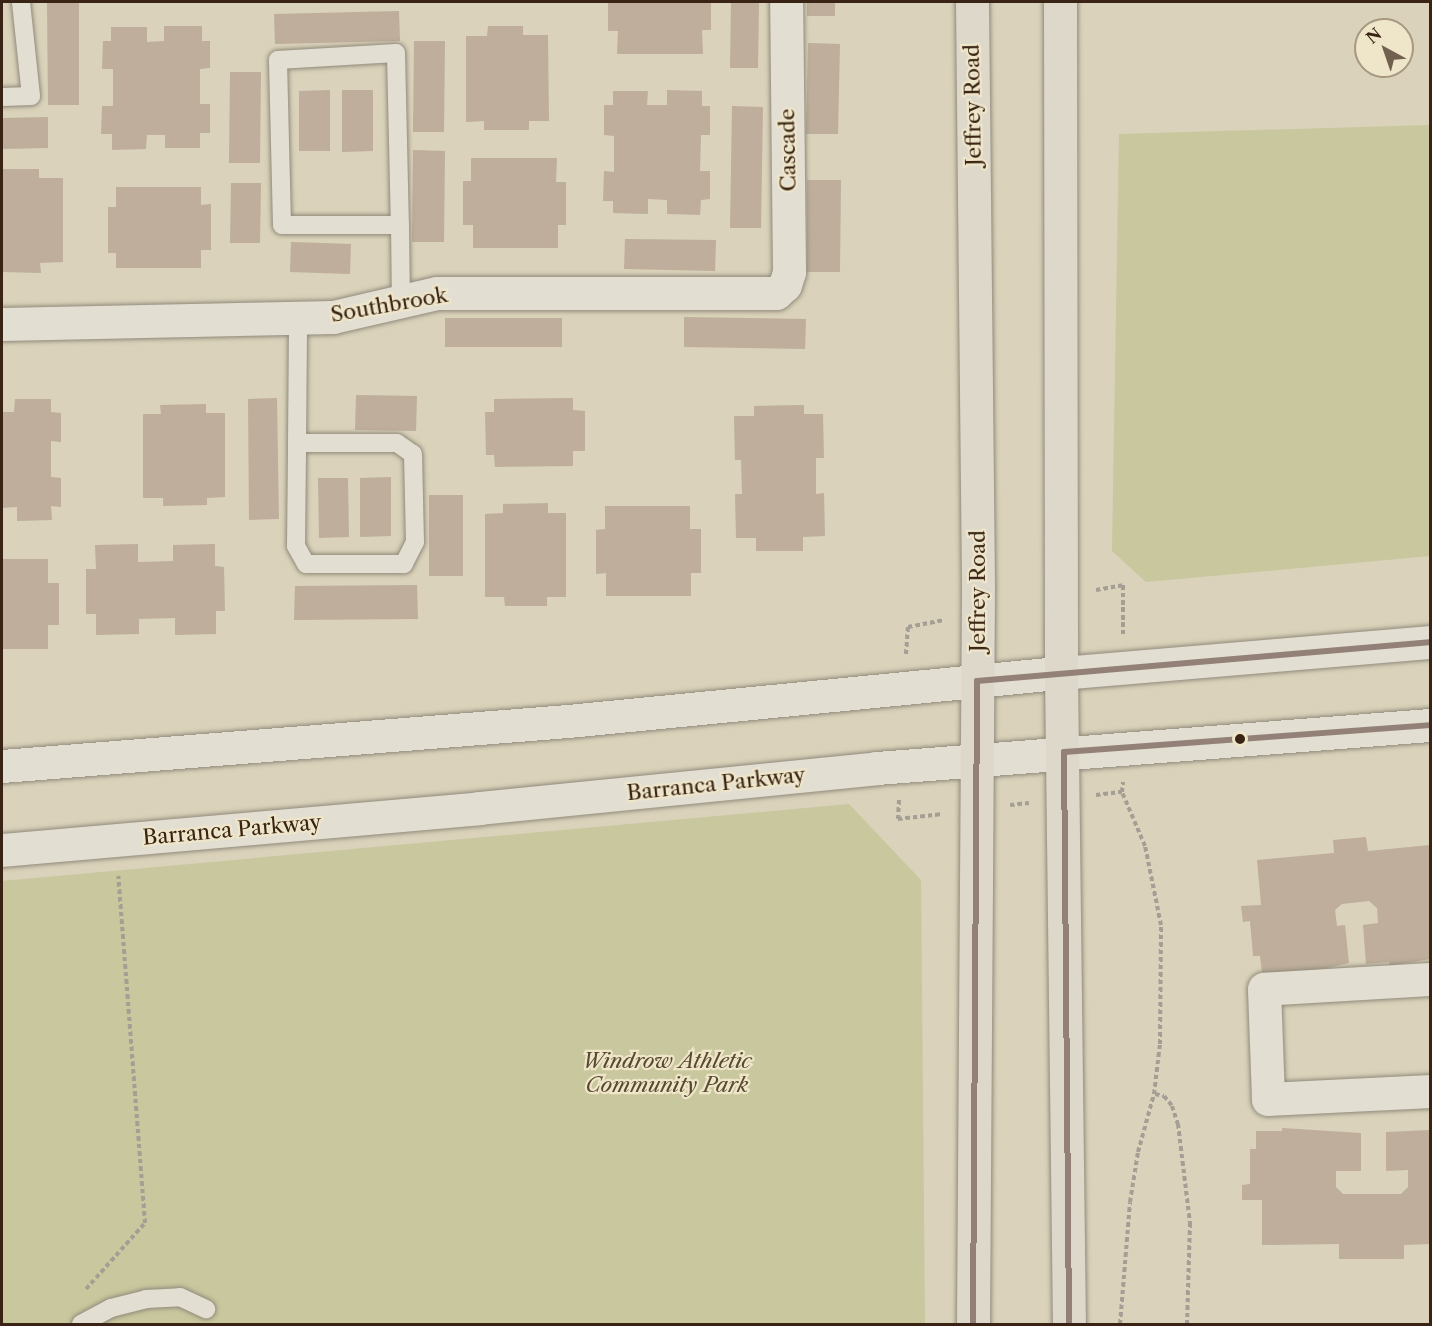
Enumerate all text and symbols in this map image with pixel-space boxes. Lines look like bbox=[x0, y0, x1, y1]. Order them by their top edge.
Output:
north arrow bbox=[1354, 18, 1414, 78]
text: N bbox=[1362, 24, 1385, 48]
street label: Jeffrey Road bbox=[959, 44, 987, 166]
street label: Cascade bbox=[775, 108, 801, 192]
street label: Southbrook bbox=[329, 282, 449, 328]
street label: Jeffrey Road bbox=[965, 530, 991, 652]
unlabelled marker bbox=[1234, 733, 1246, 745]
street label: Barranca Parkway bbox=[625, 762, 807, 806]
street label: Barranca Parkway bbox=[142, 810, 322, 850]
park label: Windrow Athletic Community Park bbox=[582, 1048, 752, 1098]

